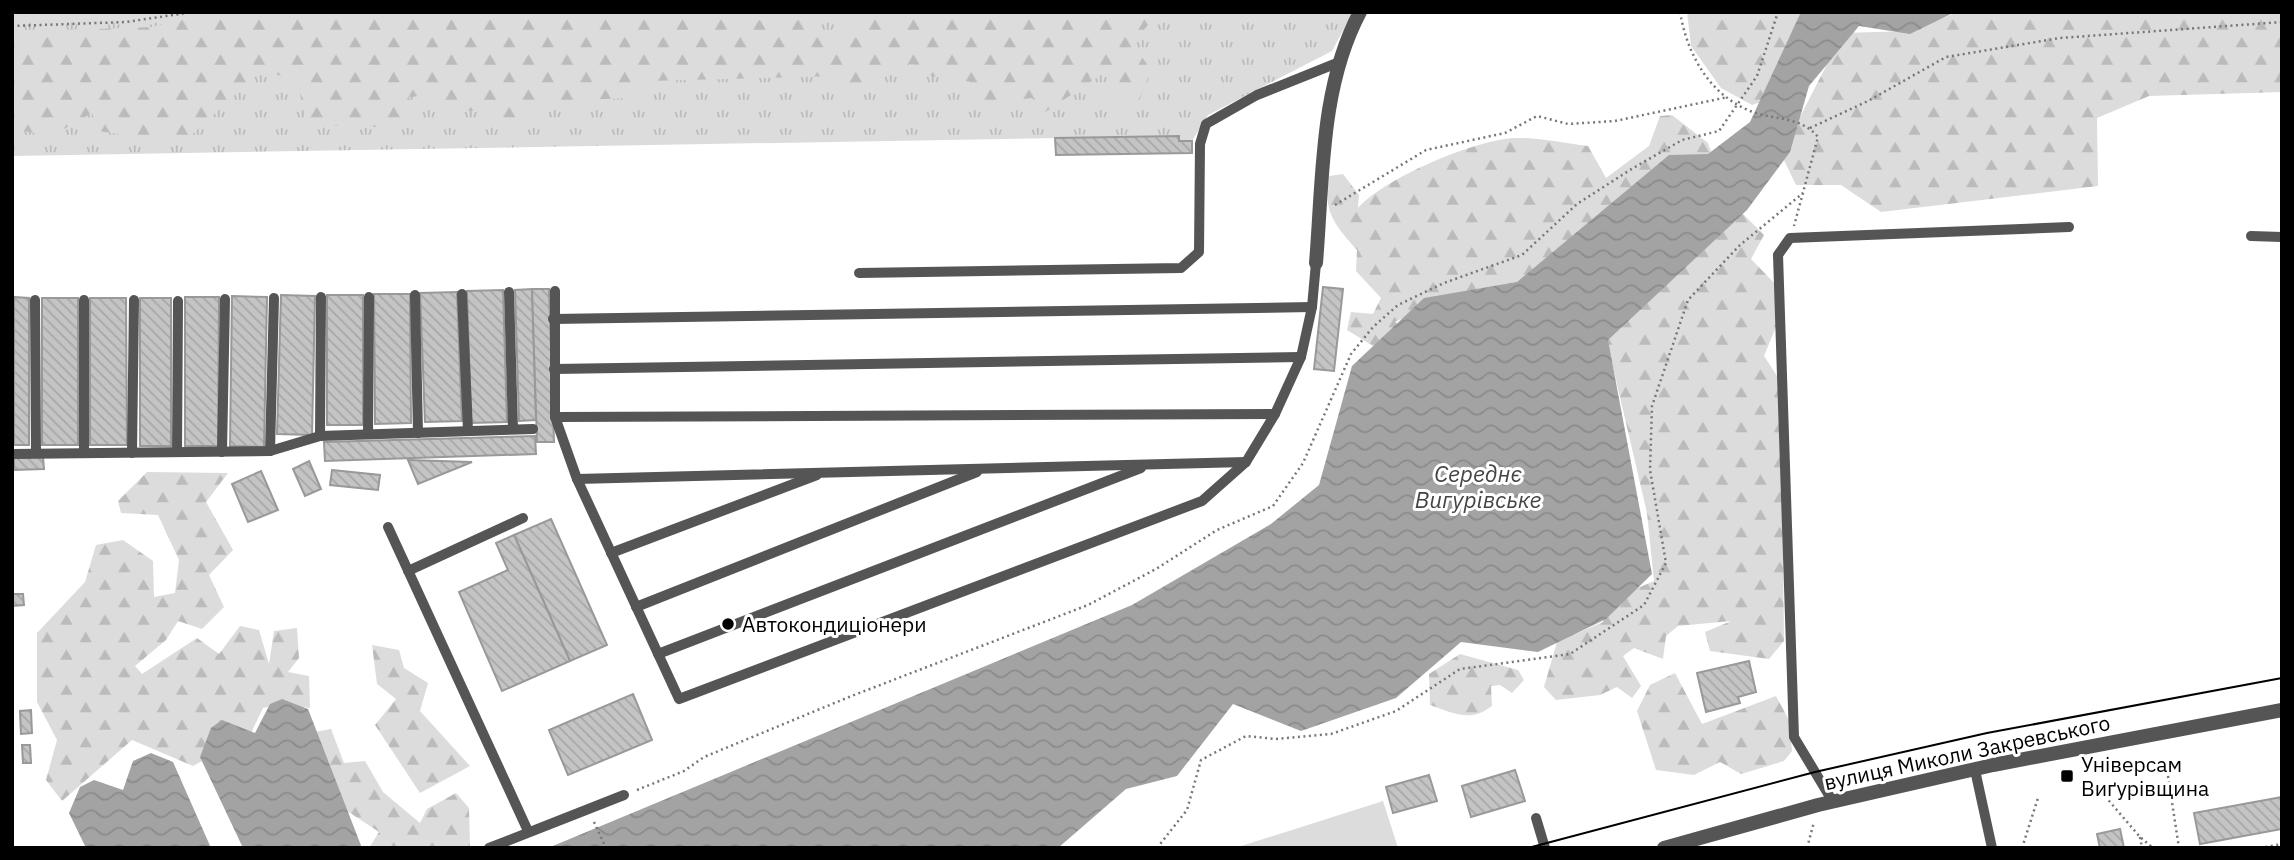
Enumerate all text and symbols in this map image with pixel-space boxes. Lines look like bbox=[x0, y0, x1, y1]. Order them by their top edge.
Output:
water label: Середнє Вигурівське bbox=[1415, 458, 1541, 514]
place label: Автокондиціонери bbox=[742, 610, 927, 638]
marker: Автокондиціонери bbox=[720, 616, 736, 632]
street label: вулиця Миколи Закревського bbox=[1821, 708, 2113, 796]
place label: Універсам Виґурівщина bbox=[2081, 750, 2209, 802]
marker: Універсам Виґурівщина bbox=[2059, 768, 2075, 784]

